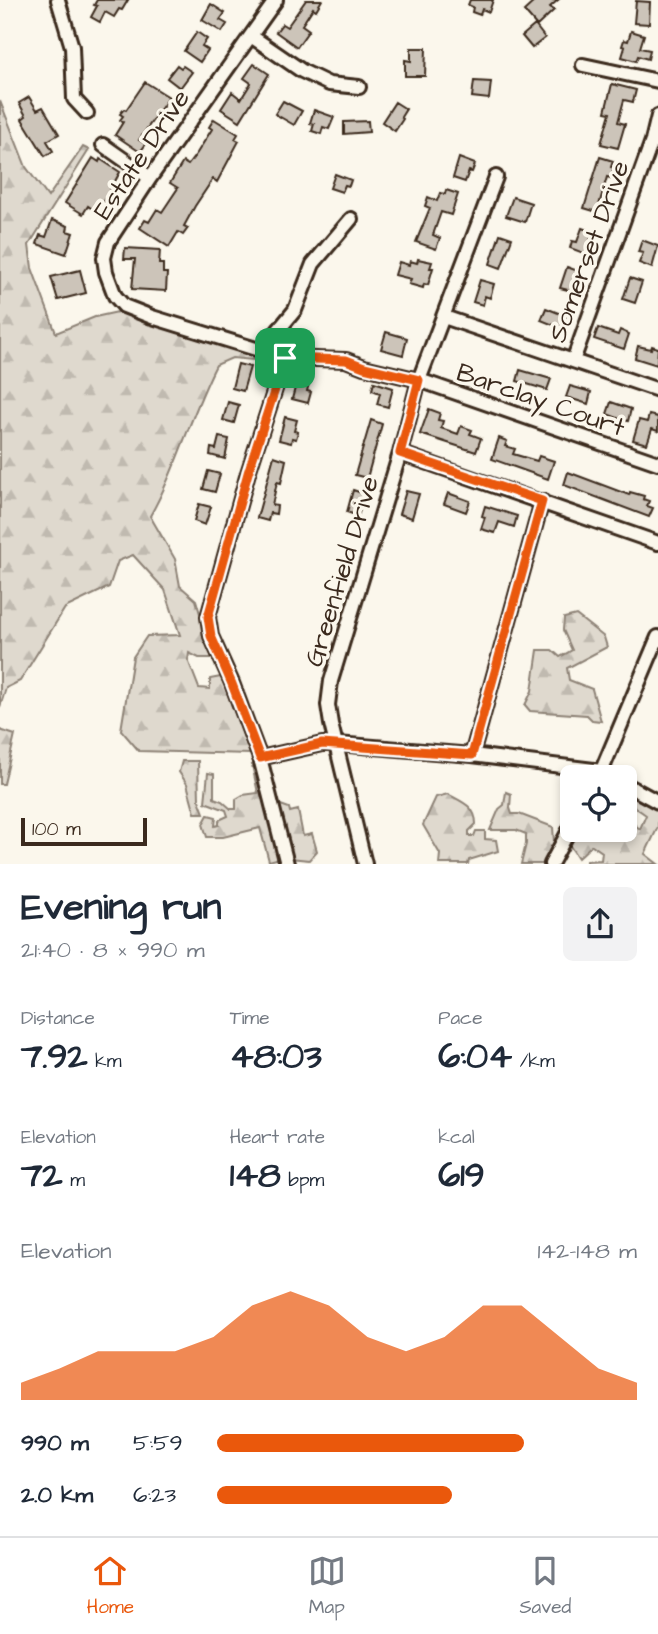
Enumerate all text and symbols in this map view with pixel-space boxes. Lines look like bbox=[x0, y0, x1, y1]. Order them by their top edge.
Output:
street label: Estate Drive bbox=[85, 82, 199, 227]
street label: Somerset Drive bbox=[539, 156, 638, 347]
pin bbox=[255, 328, 315, 388]
icon: arrive bbox=[266, 339, 304, 377]
street label: Barclay Court bbox=[451, 354, 630, 448]
street label: Greenfield Drive bbox=[296, 472, 388, 671]
map controls bbox=[560, 765, 637, 842]
button: locate bbox=[560, 765, 637, 842]
scale bar bbox=[21, 815, 147, 847]
text: 100 m bbox=[32, 816, 81, 843]
text: Evening run bbox=[21, 882, 222, 934]
button: share bbox=[563, 887, 637, 961]
text: 21:40 · 8 × 990 m bbox=[21, 934, 205, 966]
text: Distance bbox=[21, 1005, 95, 1032]
text: Time bbox=[230, 1005, 269, 1032]
text: Pace bbox=[438, 1005, 482, 1032]
text: 7.92 bbox=[21, 1032, 87, 1081]
text: 48:03 bbox=[230, 1032, 322, 1081]
text: 6:04 bbox=[438, 1032, 512, 1081]
text: km bbox=[87, 1048, 122, 1075]
text: /km bbox=[512, 1048, 555, 1075]
text: Elevation bbox=[21, 1124, 96, 1151]
text: Heart rate bbox=[230, 1124, 325, 1151]
text: kcal bbox=[438, 1124, 475, 1151]
text: 72 bbox=[21, 1151, 63, 1200]
text: 148 bbox=[230, 1151, 281, 1200]
text: 619 bbox=[438, 1151, 485, 1200]
text: m bbox=[63, 1167, 85, 1194]
text: bpm bbox=[281, 1167, 324, 1194]
text: Elevation bbox=[21, 1235, 112, 1267]
text: 142–148 m bbox=[537, 1235, 637, 1267]
text: 990 m bbox=[21, 1427, 89, 1459]
text: 5:59 bbox=[133, 1427, 183, 1459]
text: 2.0 km bbox=[21, 1479, 93, 1511]
text: 6:23 bbox=[133, 1479, 176, 1511]
tab: Home bbox=[87, 1552, 134, 1621]
tab: Map bbox=[308, 1552, 346, 1621]
tab: Saved bbox=[519, 1552, 571, 1621]

